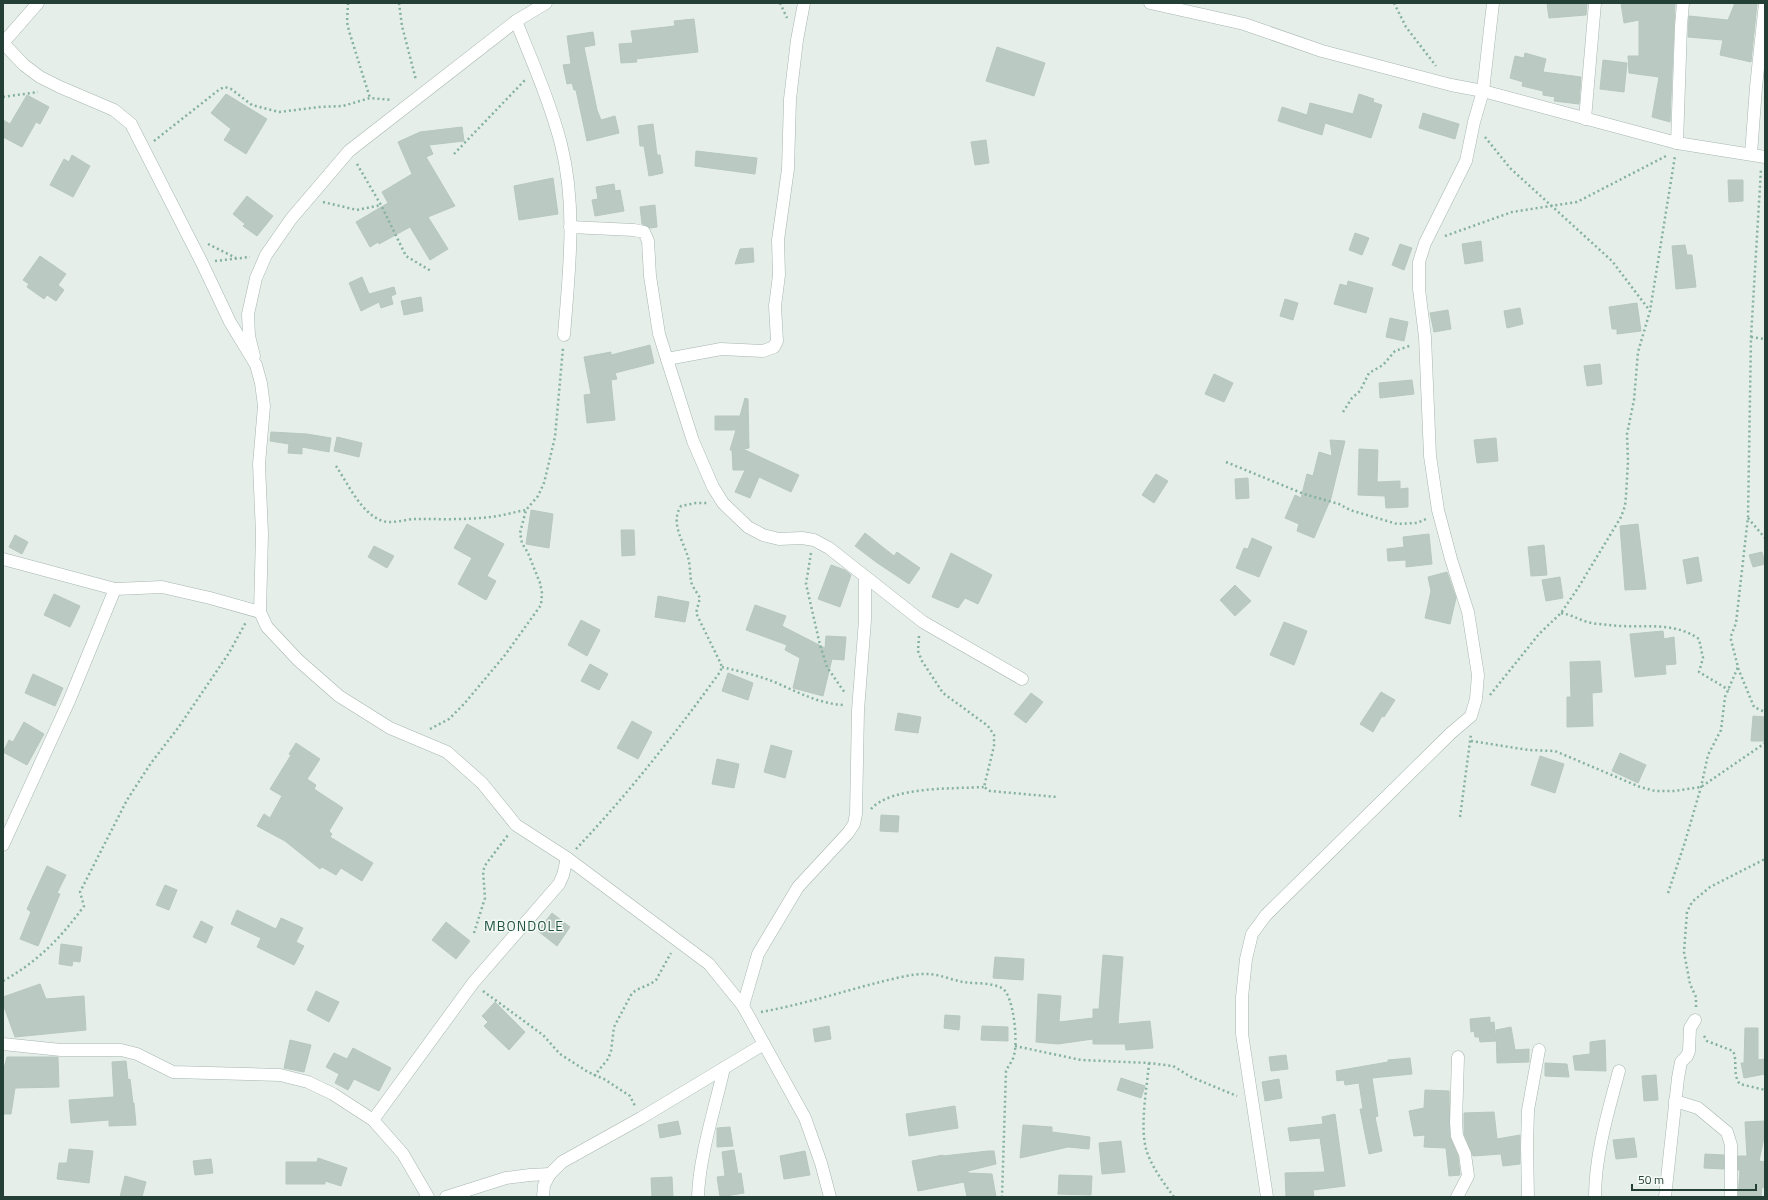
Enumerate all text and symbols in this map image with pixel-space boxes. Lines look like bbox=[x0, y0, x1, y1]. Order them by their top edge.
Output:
district label: MBONDOLE bbox=[484, 915, 564, 936]
scale bar bbox=[1632, 1166, 1756, 1192]
text: 50 m bbox=[1638, 1170, 1664, 1189]

